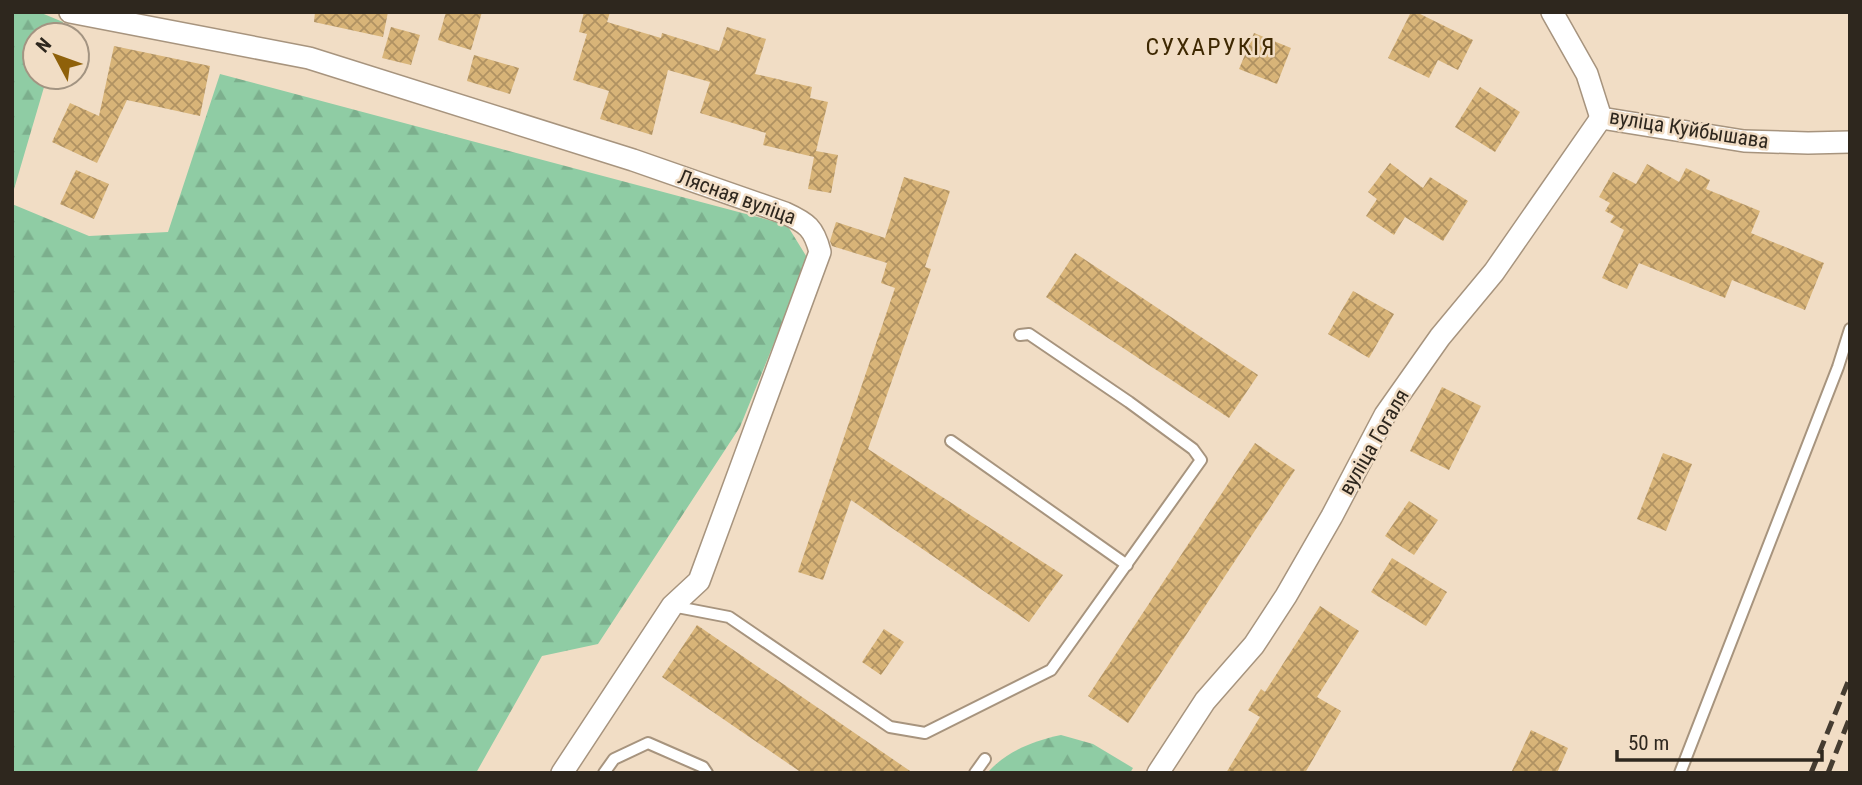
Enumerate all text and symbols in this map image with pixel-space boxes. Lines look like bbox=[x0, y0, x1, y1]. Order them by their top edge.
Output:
north arrow bbox=[21, 21, 91, 91]
text: N bbox=[31, 33, 56, 57]
district label: СУХАРУКІЯ bbox=[1145, 33, 1277, 61]
street label: вуліца Куйбышава bbox=[1608, 105, 1770, 153]
street label: Лясная вуліца bbox=[675, 165, 799, 229]
street label: вуліца Гогаля bbox=[1334, 385, 1414, 499]
scale bar bbox=[1617, 718, 1822, 762]
text: 50 m bbox=[1628, 731, 1669, 755]

